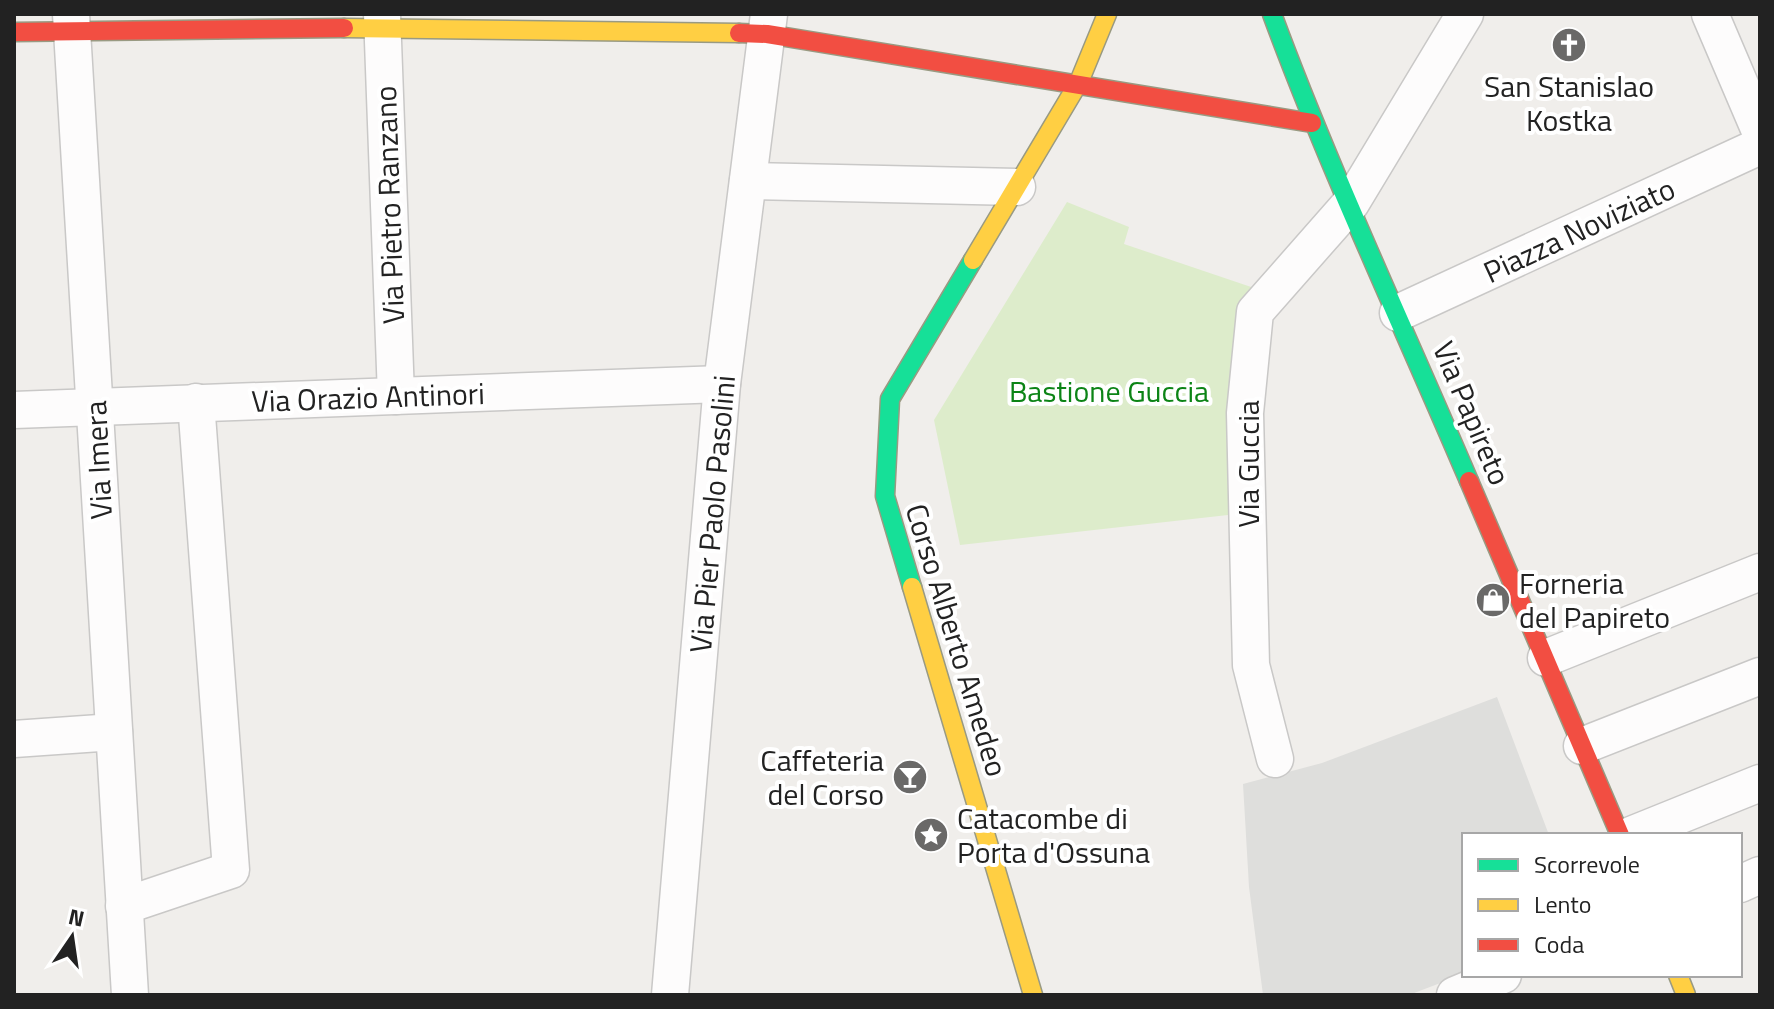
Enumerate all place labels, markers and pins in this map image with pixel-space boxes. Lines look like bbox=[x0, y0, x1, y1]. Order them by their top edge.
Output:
church icon: San Stanislao Kostka bbox=[1550, 26, 1588, 64]
place label: San Stanislao Kostka bbox=[1484, 63, 1654, 143]
place label: Forneria del Papireto bbox=[1519, 560, 1670, 640]
shop icon: Forneria del Papireto bbox=[1474, 581, 1512, 619]
place label: Caffeteria del Corso bbox=[760, 737, 884, 817]
bar icon: Caffeteria del Corso bbox=[891, 758, 929, 796]
place label: Catacombe di Porta d'Ossuna bbox=[957, 795, 1150, 875]
place icon: Catacombe di Porta d'Ossuna bbox=[912, 816, 950, 854]

